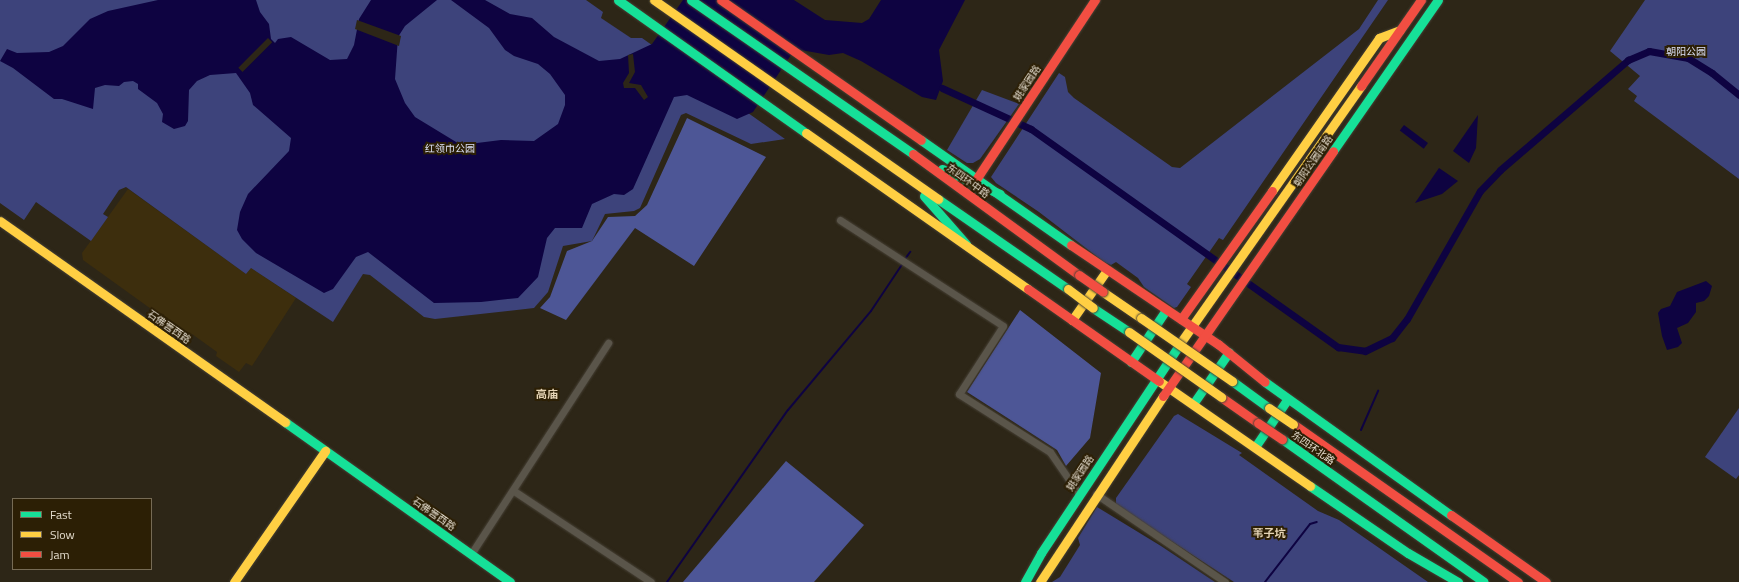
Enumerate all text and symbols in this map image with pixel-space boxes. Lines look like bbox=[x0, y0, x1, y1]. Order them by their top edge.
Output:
park label: 朝阳公园 bbox=[1666, 46, 1706, 58]
street label: 姚家园路 bbox=[1011, 63, 1043, 103]
street label: 朝阳公园南路 bbox=[1291, 133, 1335, 189]
park label: 红领巾公园 bbox=[425, 143, 475, 155]
street label: 东四环中路 bbox=[944, 161, 992, 201]
street label: 石佛营西路 bbox=[145, 308, 193, 346]
district label: 高庙 bbox=[536, 387, 558, 401]
street label: 东四环北路 bbox=[1289, 429, 1337, 467]
street label: 姚家园路 bbox=[1064, 453, 1096, 493]
street label: 石佛营西路 bbox=[410, 495, 458, 533]
legend bbox=[12, 498, 152, 570]
text: Fast bbox=[50, 505, 72, 524]
text: Slow bbox=[50, 525, 75, 544]
district label: 苇子坑 bbox=[1253, 526, 1285, 540]
text: Jam bbox=[50, 545, 70, 564]

